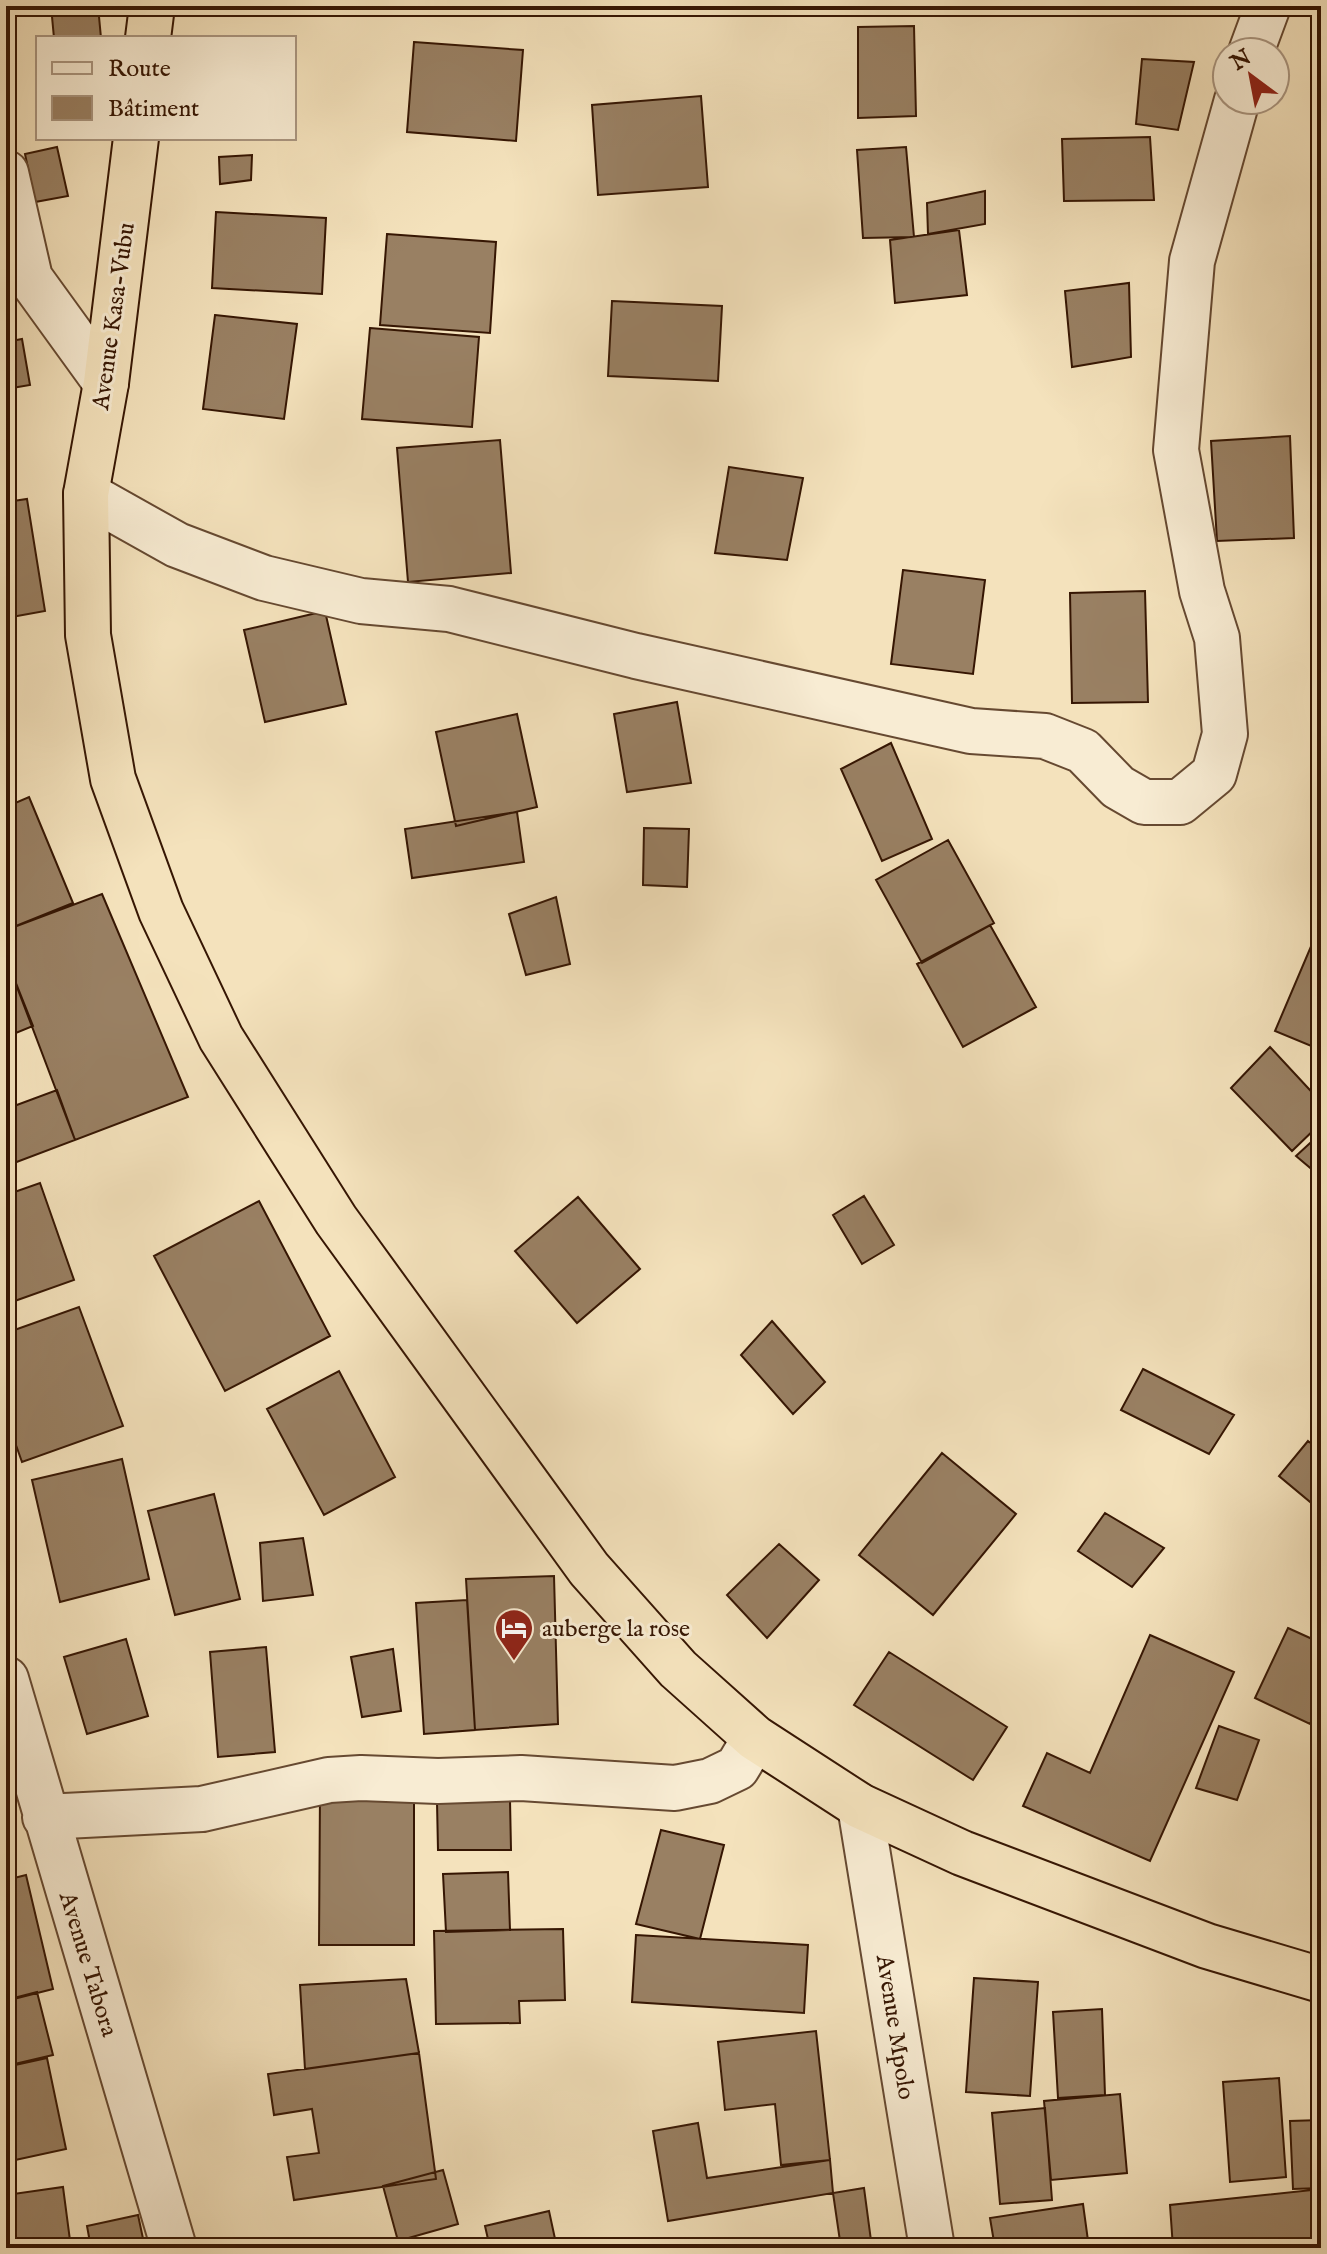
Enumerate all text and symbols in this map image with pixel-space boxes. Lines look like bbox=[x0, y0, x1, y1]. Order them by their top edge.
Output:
legend bbox=[36, 36, 296, 140]
north arrow bbox=[1211, 36, 1291, 116]
text: N bbox=[1225, 44, 1257, 78]
text: Route bbox=[108, 54, 171, 85]
text: Bâtiment bbox=[108, 94, 199, 125]
street label: Avenue Kasa-Vubu bbox=[86, 220, 143, 413]
hotel icon: auberge la rose bbox=[493, 1607, 535, 1662]
place label: auberge la rose bbox=[542, 1614, 690, 1645]
street label: Avenue Tabora bbox=[51, 1887, 124, 2041]
street label: Avenue Mpolo bbox=[868, 1952, 921, 2102]

